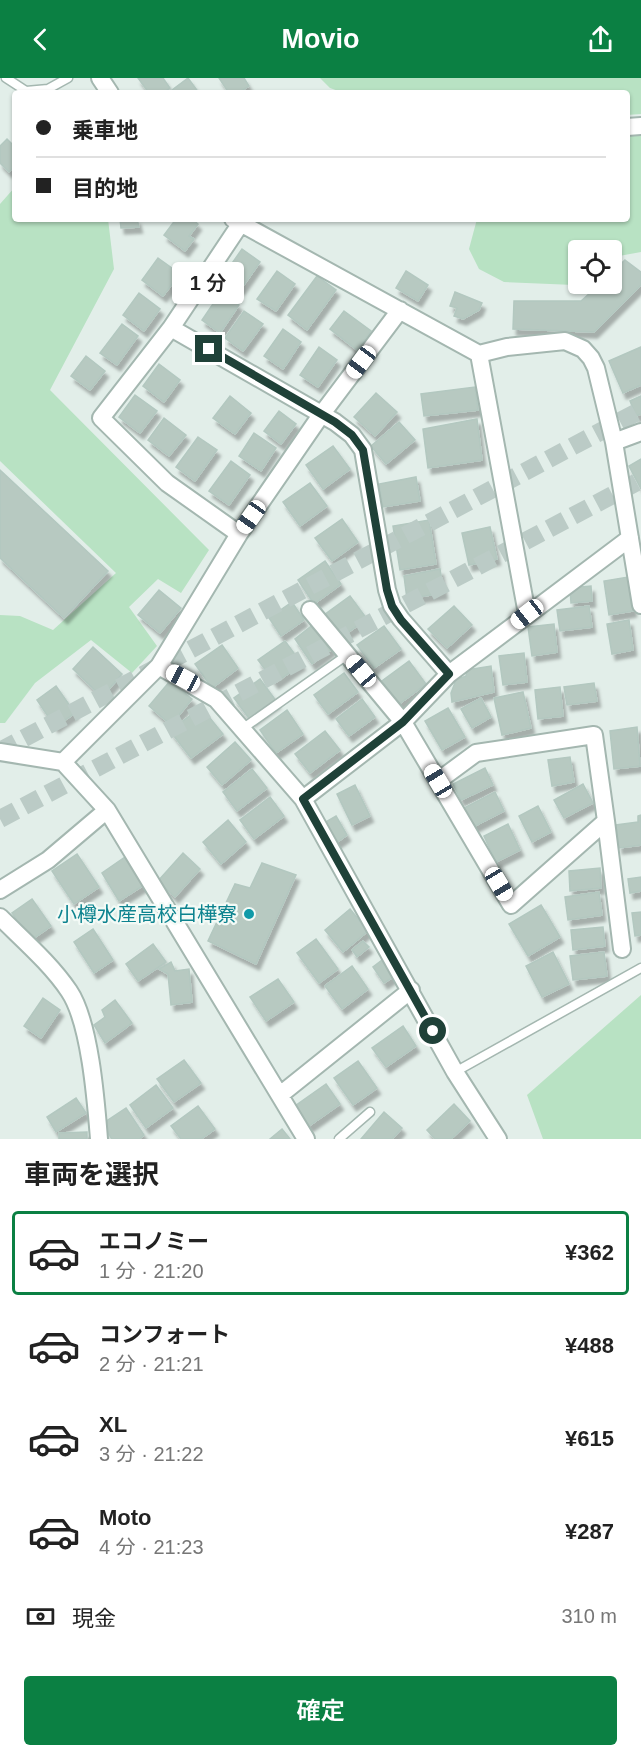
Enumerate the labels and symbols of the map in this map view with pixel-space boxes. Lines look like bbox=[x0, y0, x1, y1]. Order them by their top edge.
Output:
callout: 1 分 bbox=[173, 262, 245, 304]
route end bbox=[195, 335, 222, 362]
car bbox=[343, 342, 379, 382]
car bbox=[233, 497, 269, 537]
car bbox=[507, 596, 547, 632]
car bbox=[343, 651, 379, 691]
car bbox=[163, 662, 203, 694]
car bbox=[421, 761, 455, 801]
car bbox=[482, 864, 516, 904]
place label: 小樽水産高校白樺寮 bbox=[57, 903, 237, 925]
marker: 小樽水産高校白樺寮 bbox=[242, 907, 256, 921]
route start bbox=[419, 1017, 446, 1044]

